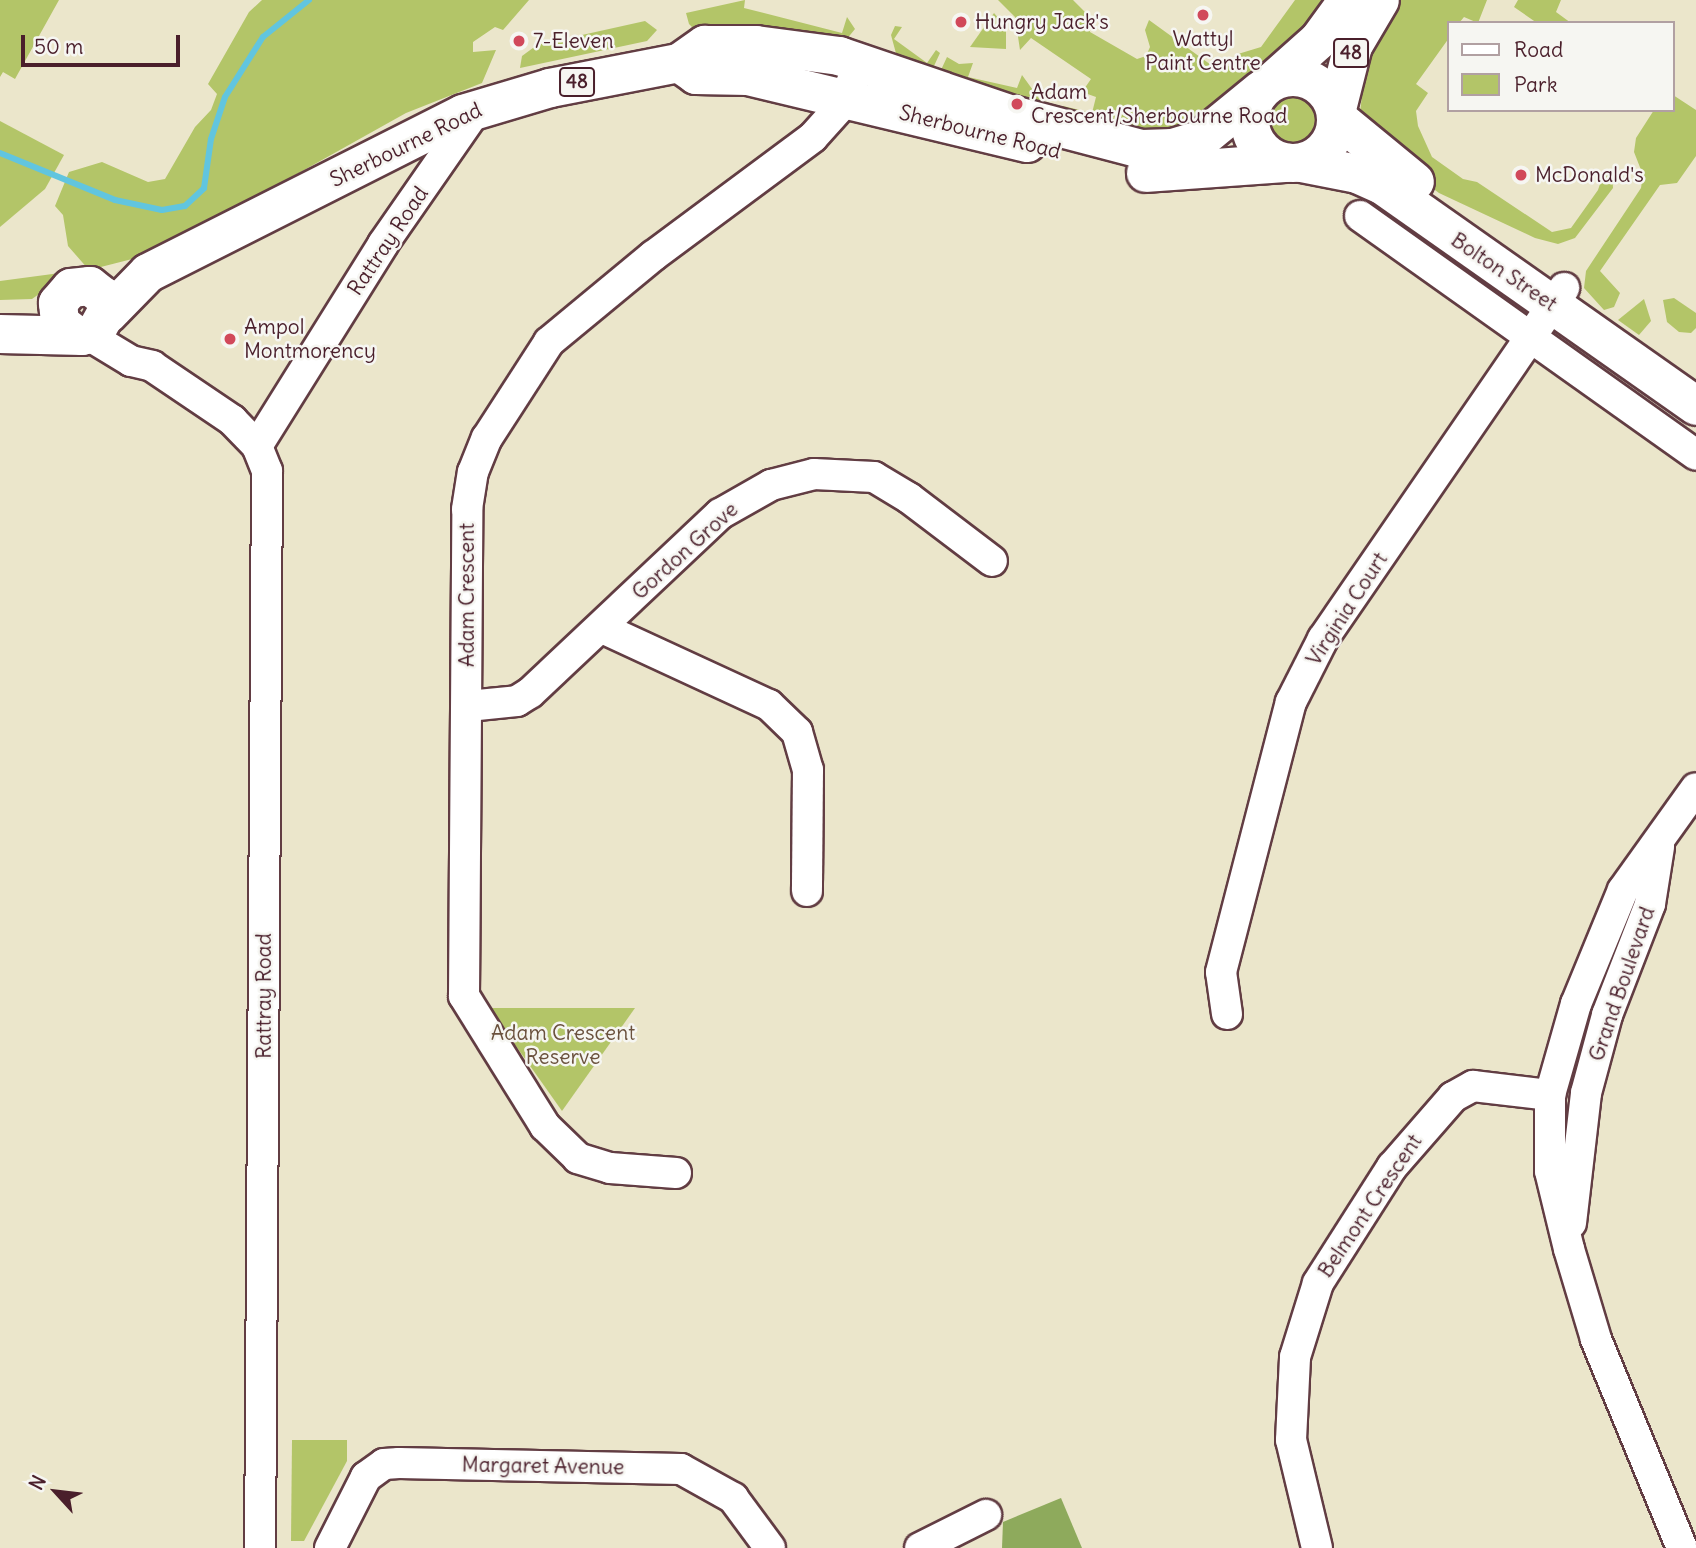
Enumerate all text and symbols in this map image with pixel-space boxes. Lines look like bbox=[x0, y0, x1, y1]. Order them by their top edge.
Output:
marker: Wattyl Paint Centre bbox=[1195, 7, 1211, 23]
place label: Hungry Jack's bbox=[975, 9, 1109, 35]
marker: Hungry Jack's bbox=[953, 14, 969, 30]
scale bar bbox=[24, 21, 184, 65]
legend bbox=[1448, 21, 1675, 112]
place label: Wattyl Paint Centre bbox=[1145, 26, 1261, 76]
place label: 7-Eleven bbox=[533, 28, 614, 54]
text: 50 m bbox=[34, 33, 83, 60]
marker: 7-Eleven bbox=[511, 33, 527, 49]
text: Road bbox=[1514, 36, 1563, 63]
road number: 48 bbox=[1332, 38, 1370, 68]
road number: 48 bbox=[558, 66, 596, 97]
text: Park bbox=[1514, 71, 1557, 98]
place label: Adam Crescent/Sherbourne Road bbox=[1031, 79, 1287, 129]
marker: Adam Crescent/Sherbourne Road bbox=[1009, 96, 1025, 112]
street label: Sherbourne Road bbox=[326, 97, 486, 193]
street label: Sherbourne Road bbox=[897, 100, 1063, 164]
place label: McDonald's bbox=[1535, 162, 1644, 188]
marker: McDonald's bbox=[1513, 167, 1529, 183]
street label: Rattray Road bbox=[342, 182, 434, 300]
street label: Bolton Street bbox=[1446, 227, 1562, 317]
place label: Ampol Montmorency bbox=[244, 314, 376, 364]
marker: Ampol Montmorency bbox=[222, 331, 238, 347]
street label: Gordon Grove bbox=[627, 497, 743, 605]
street label: Adam Crescent bbox=[454, 523, 480, 667]
street label: Virginia Court bbox=[1301, 548, 1393, 670]
street label: Grand Boulevard bbox=[1584, 904, 1660, 1064]
street label: Rattray Road bbox=[251, 933, 277, 1059]
park label: Adam Crescent Reserve bbox=[491, 1020, 635, 1070]
street label: Belmont Crescent bbox=[1313, 1130, 1427, 1282]
street label: Margaret Avenue bbox=[461, 1452, 625, 1480]
north arrow bbox=[21, 1457, 91, 1527]
text: N bbox=[24, 1471, 51, 1494]

